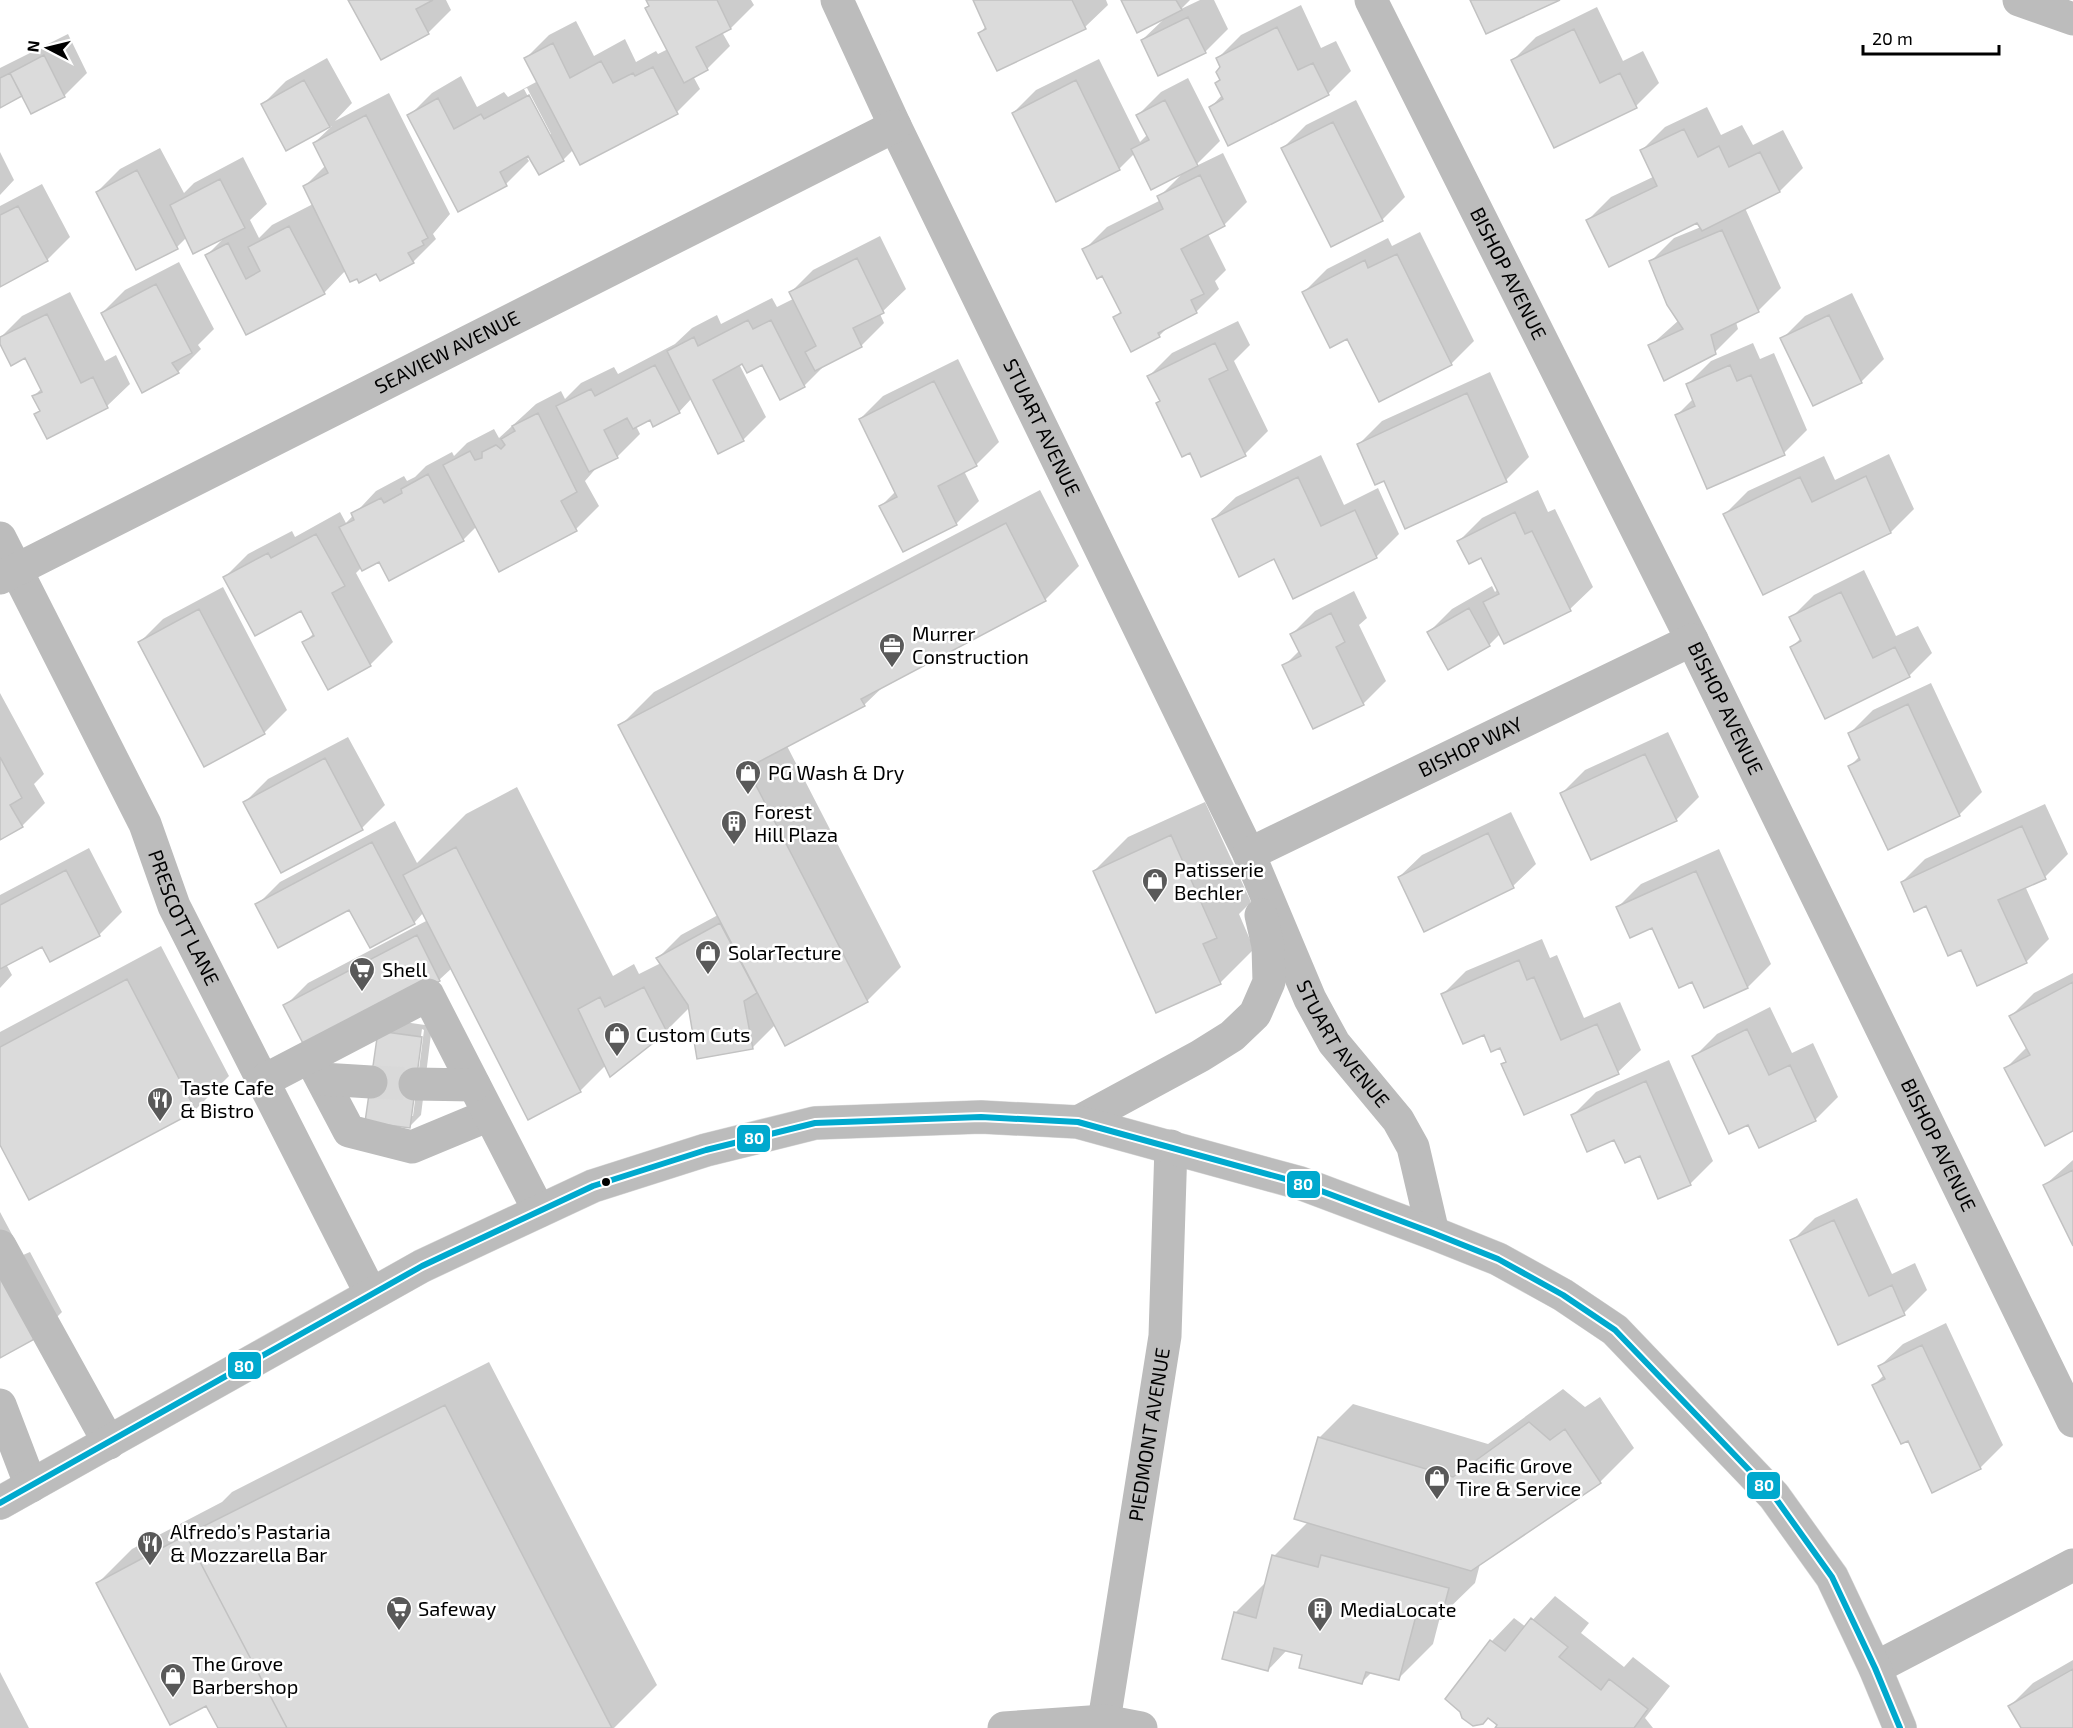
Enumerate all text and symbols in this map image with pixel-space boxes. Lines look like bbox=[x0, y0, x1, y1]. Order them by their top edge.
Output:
north arrow bbox=[18, 18, 78, 78]
scale bar bbox=[1863, 18, 2000, 56]
text: 20 m bbox=[1872, 27, 1913, 49]
text: N bbox=[22, 39, 43, 53]
street label: BISHOP AVENUE bbox=[1466, 203, 1552, 343]
street label: SEAVIEW AVENUE bbox=[370, 305, 523, 398]
street label: STUART AVENUE bbox=[999, 355, 1086, 500]
place label: Murrer Construction bbox=[912, 621, 1029, 668]
office icon: Murrer Construction bbox=[877, 631, 907, 669]
street label: BISHOP AVENUE bbox=[1684, 638, 1769, 778]
street label: BISHOP WAY bbox=[1414, 711, 1527, 781]
shop icon: PG Wash & Dry bbox=[733, 758, 763, 796]
place label: PG Wash & Dry bbox=[768, 760, 905, 784]
place label: Forest Hill Plaza bbox=[754, 799, 838, 846]
building icon: Forest Hill Plaza bbox=[719, 808, 749, 846]
street label: PRESCOTT LANE bbox=[144, 846, 225, 989]
place label: Patisserie Bechler bbox=[1174, 857, 1264, 904]
shop icon: Patisserie Bechler bbox=[1140, 866, 1170, 904]
shop icon: SolarTecture bbox=[693, 938, 723, 976]
place label: SolarTecture bbox=[728, 940, 842, 964]
supermarket icon: Shell bbox=[347, 955, 377, 993]
place label: Shell bbox=[382, 957, 428, 981]
street label: STUART AVENUE bbox=[1292, 976, 1395, 1112]
shop icon: Custom Cuts bbox=[602, 1020, 632, 1058]
place label: Custom Cuts bbox=[636, 1022, 751, 1046]
street label: BISHOP AVENUE bbox=[1897, 1074, 1982, 1215]
place label: Taste Cafe & Bistro bbox=[180, 1075, 274, 1122]
restaurant icon: Taste Cafe & Bistro bbox=[145, 1085, 175, 1123]
line badge: 80 bbox=[736, 1124, 771, 1153]
text: 80 bbox=[744, 1128, 764, 1147]
line badge: 80 bbox=[1286, 1170, 1321, 1199]
text: 80 bbox=[1293, 1174, 1313, 1193]
unlabelled marker bbox=[600, 1176, 612, 1188]
street label: PIEDMONT AVENUE bbox=[1123, 1346, 1174, 1523]
line badge: 80 bbox=[227, 1351, 262, 1380]
text: 80 bbox=[234, 1356, 254, 1375]
place label: Pacific Grove Tire & Service bbox=[1456, 1453, 1581, 1500]
shop icon: Pacific Grove Tire & Service bbox=[1422, 1463, 1452, 1501]
line badge: 80 bbox=[1746, 1471, 1781, 1500]
text: 80 bbox=[1754, 1475, 1774, 1494]
place label: Alfredo’s Pastaria & Mozzarella Bar bbox=[170, 1519, 331, 1566]
restaurant icon: Alfredo’s Pastaria & Mozzarella Bar bbox=[135, 1529, 165, 1567]
supermarket icon: Safeway bbox=[384, 1594, 414, 1632]
building icon: MediaLocate bbox=[1305, 1595, 1335, 1633]
place label: Safeway bbox=[418, 1596, 497, 1620]
place label: MediaLocate bbox=[1340, 1597, 1456, 1621]
place label: The Grove Barbershop bbox=[192, 1651, 298, 1698]
shop icon: The Grove Barbershop bbox=[158, 1661, 188, 1699]

